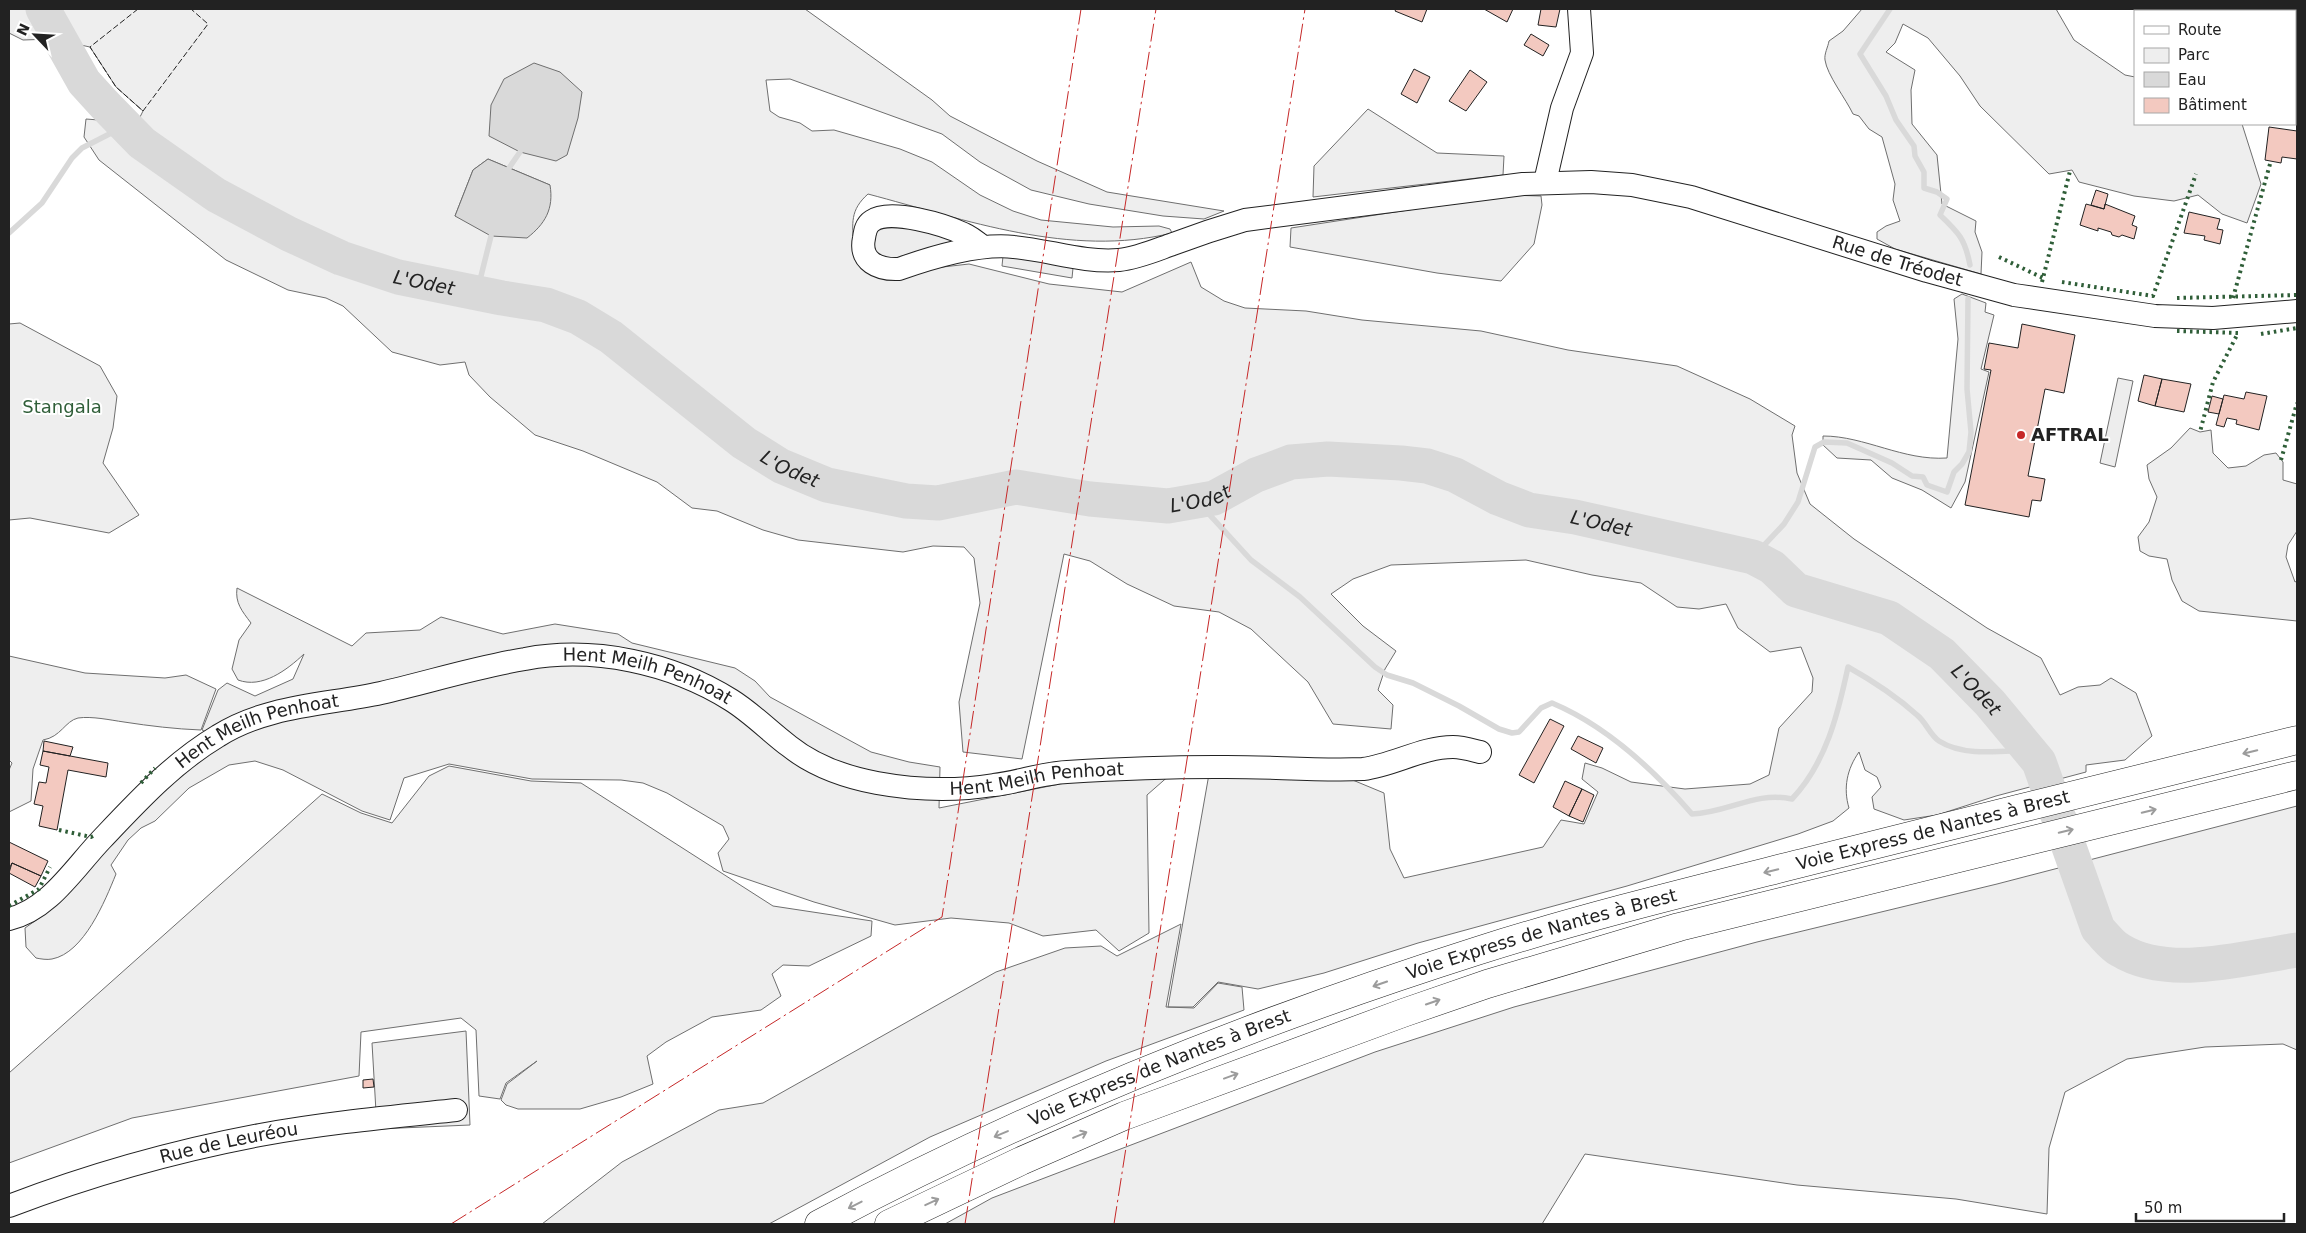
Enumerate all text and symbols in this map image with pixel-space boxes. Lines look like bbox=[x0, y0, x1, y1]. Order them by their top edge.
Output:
north arrow bbox=[10, 10, 60, 60]
legend bbox=[2134, 10, 2296, 125]
text: N bbox=[13, 21, 33, 38]
text: Route bbox=[2178, 21, 2222, 39]
text: Parc bbox=[2178, 46, 2210, 64]
text: Eau bbox=[2178, 71, 2206, 89]
text: Bâtiment bbox=[2178, 96, 2247, 114]
street label: Rue de Tréodet bbox=[1830, 231, 1965, 290]
water label: L'Odet bbox=[391, 265, 458, 299]
park label: Stangala bbox=[22, 396, 102, 417]
place label: AFTRAL bbox=[2031, 424, 2109, 445]
marker: AFTRAL bbox=[2015, 429, 2027, 441]
water label: L'Odet bbox=[757, 445, 824, 492]
water label: L'Odet bbox=[1168, 479, 1236, 516]
water label: L'Odet bbox=[1569, 505, 1635, 541]
street label: Hent Meilh Penhoat bbox=[563, 644, 736, 708]
water label: L'Odet bbox=[1947, 660, 2007, 720]
street label: Hent Meilh Penhoat bbox=[171, 690, 340, 772]
one-way arrow bbox=[2242, 748, 2258, 757]
street label: Hent Meilh Penhoat bbox=[949, 758, 1124, 799]
street label: Voie Express de Nantes à Brest bbox=[1794, 786, 2072, 874]
one-way arrow bbox=[2141, 806, 2157, 815]
one-way arrow bbox=[2057, 826, 2073, 835]
one-way arrow bbox=[1764, 867, 1780, 876]
street label: Voie Express de Nantes à Brest bbox=[1403, 884, 1679, 983]
one-way arrow bbox=[1373, 980, 1388, 989]
one-way arrow bbox=[1425, 997, 1441, 1007]
street label: Voie Express de Nantes à Brest bbox=[1025, 1005, 1293, 1130]
one-way arrow bbox=[1223, 1071, 1238, 1080]
street label: Rue de Leuréou bbox=[157, 1118, 299, 1167]
one-way arrow bbox=[994, 1129, 1009, 1139]
one-way arrow bbox=[1072, 1129, 1087, 1139]
scale bar bbox=[2136, 1190, 2284, 1222]
one-way arrow bbox=[924, 1197, 939, 1207]
text: 50 m bbox=[2144, 1199, 2182, 1217]
one-way arrow bbox=[848, 1201, 863, 1210]

